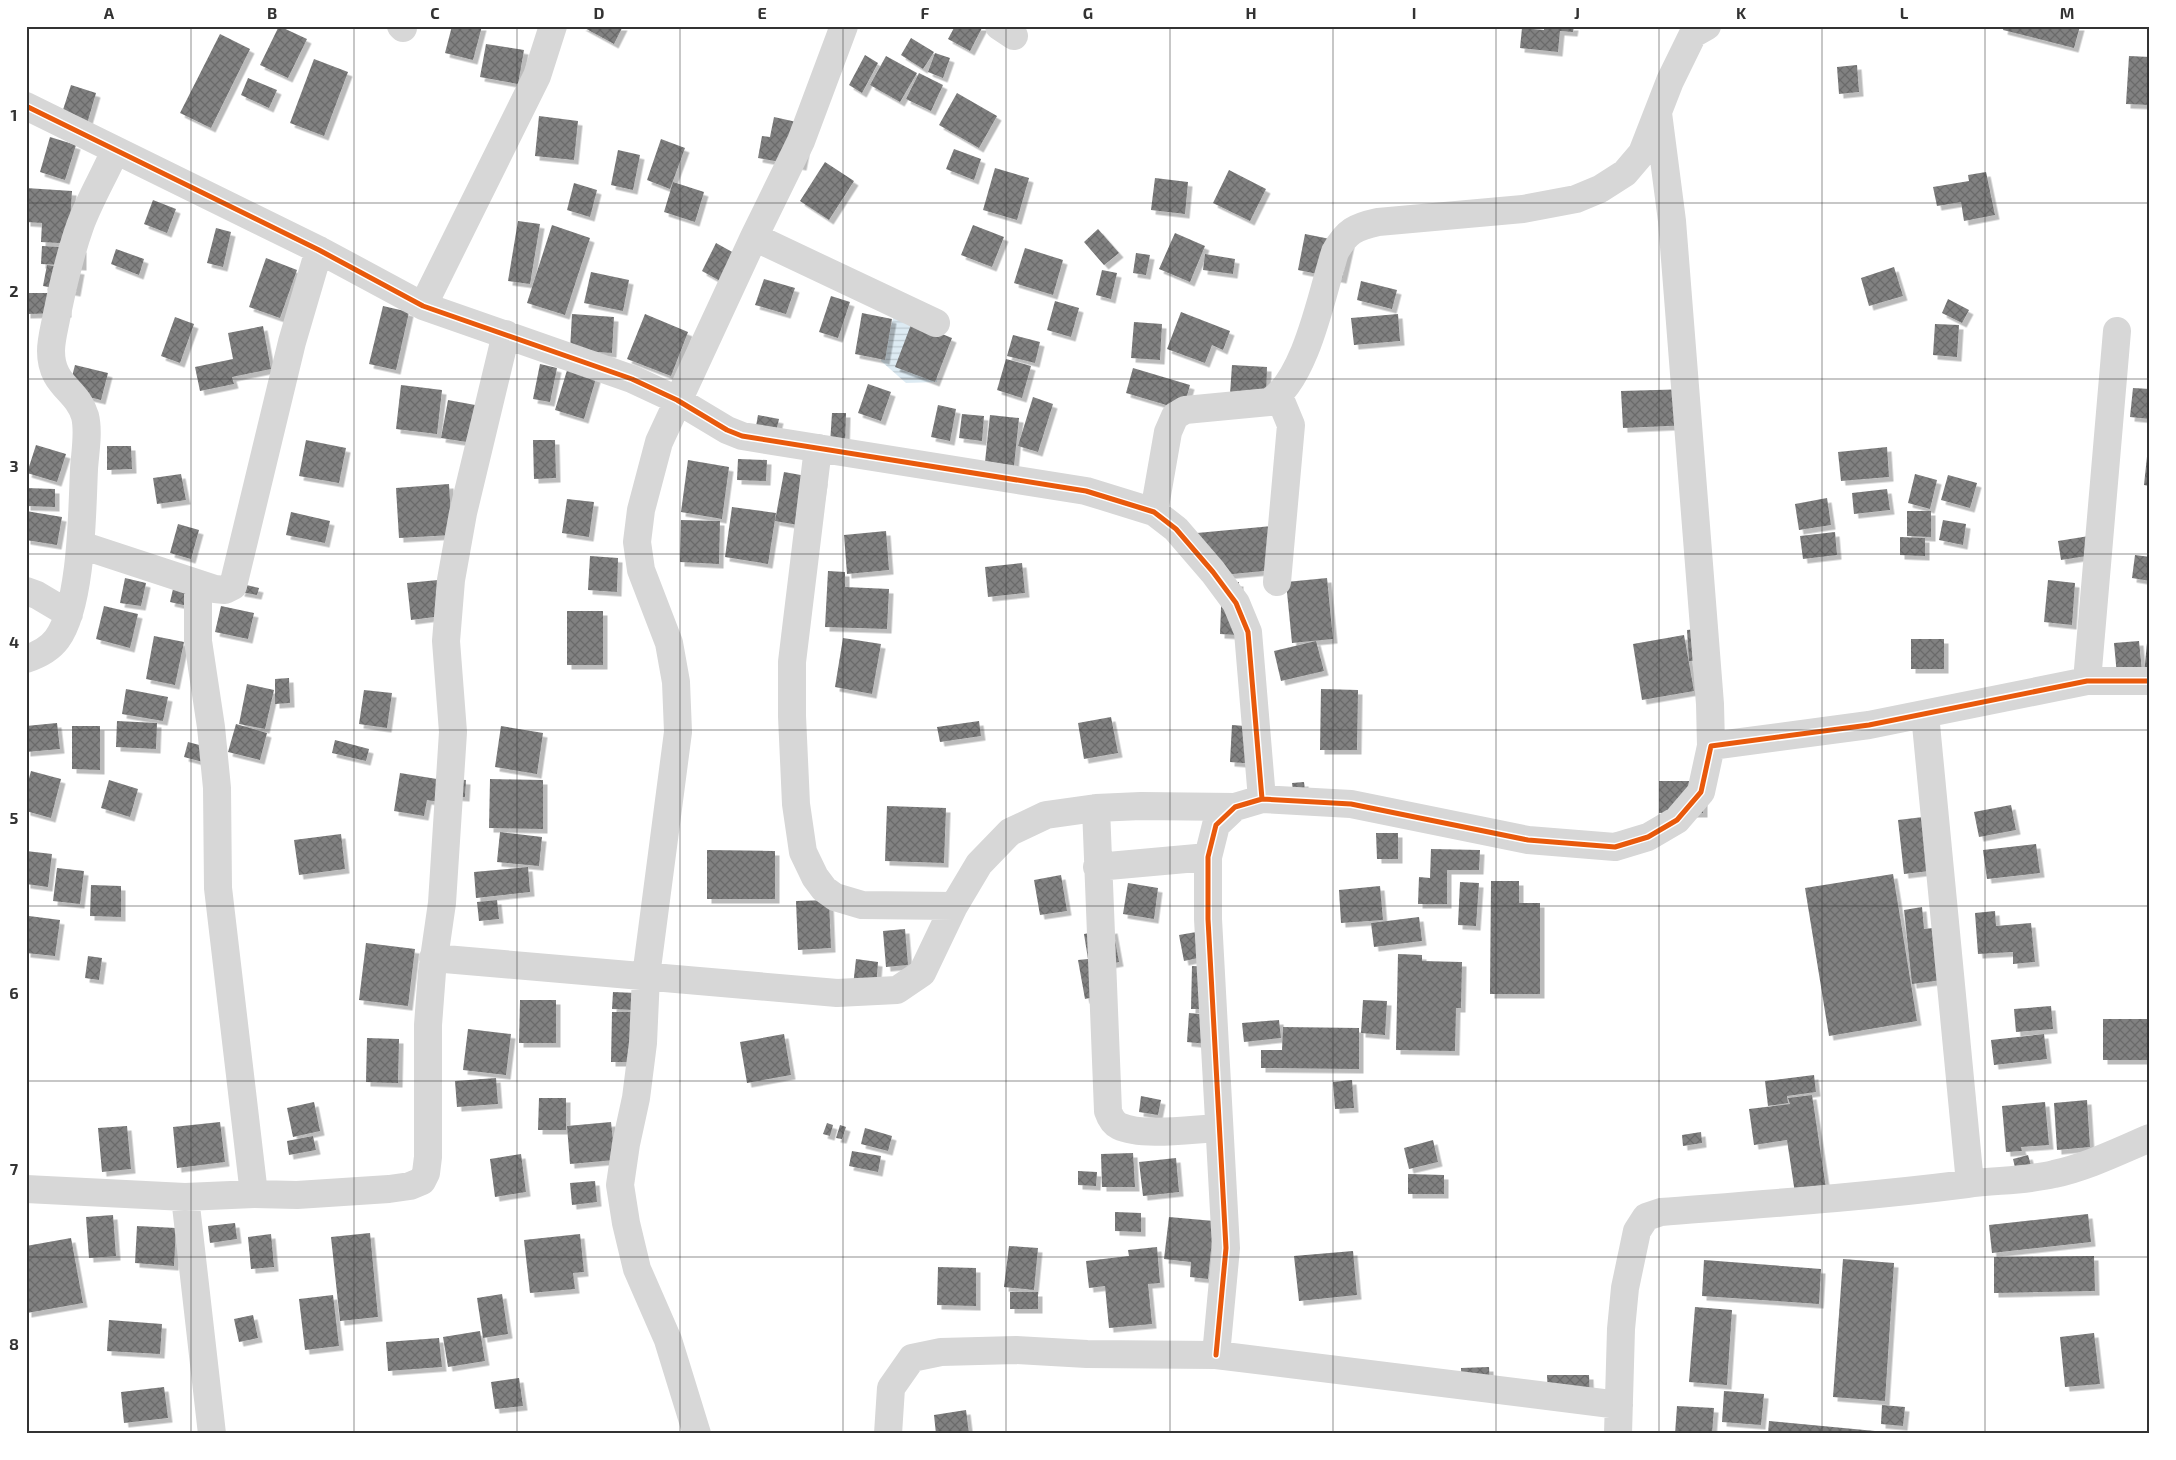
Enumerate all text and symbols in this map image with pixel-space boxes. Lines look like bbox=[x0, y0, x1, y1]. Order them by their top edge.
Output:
text: A bbox=[104, 3, 115, 22]
text: B bbox=[267, 3, 277, 22]
text: C bbox=[430, 3, 440, 22]
text: D bbox=[594, 3, 605, 22]
text: E bbox=[757, 3, 767, 22]
text: F bbox=[921, 3, 930, 22]
text: G bbox=[1083, 3, 1093, 22]
text: H bbox=[1245, 3, 1257, 22]
text: I bbox=[1412, 3, 1416, 22]
text: J bbox=[1574, 3, 1580, 22]
text: K bbox=[1736, 3, 1747, 22]
text: L bbox=[1900, 3, 1909, 22]
text: M bbox=[2060, 3, 2074, 22]
text: 1 bbox=[11, 105, 17, 124]
text: 2 bbox=[9, 281, 19, 300]
text: 3 bbox=[9, 456, 19, 475]
text: 4 bbox=[9, 632, 19, 651]
text: 5 bbox=[10, 808, 19, 827]
text: 6 bbox=[9, 983, 19, 1002]
text: 7 bbox=[10, 1159, 19, 1178]
text: 8 bbox=[9, 1334, 19, 1353]

